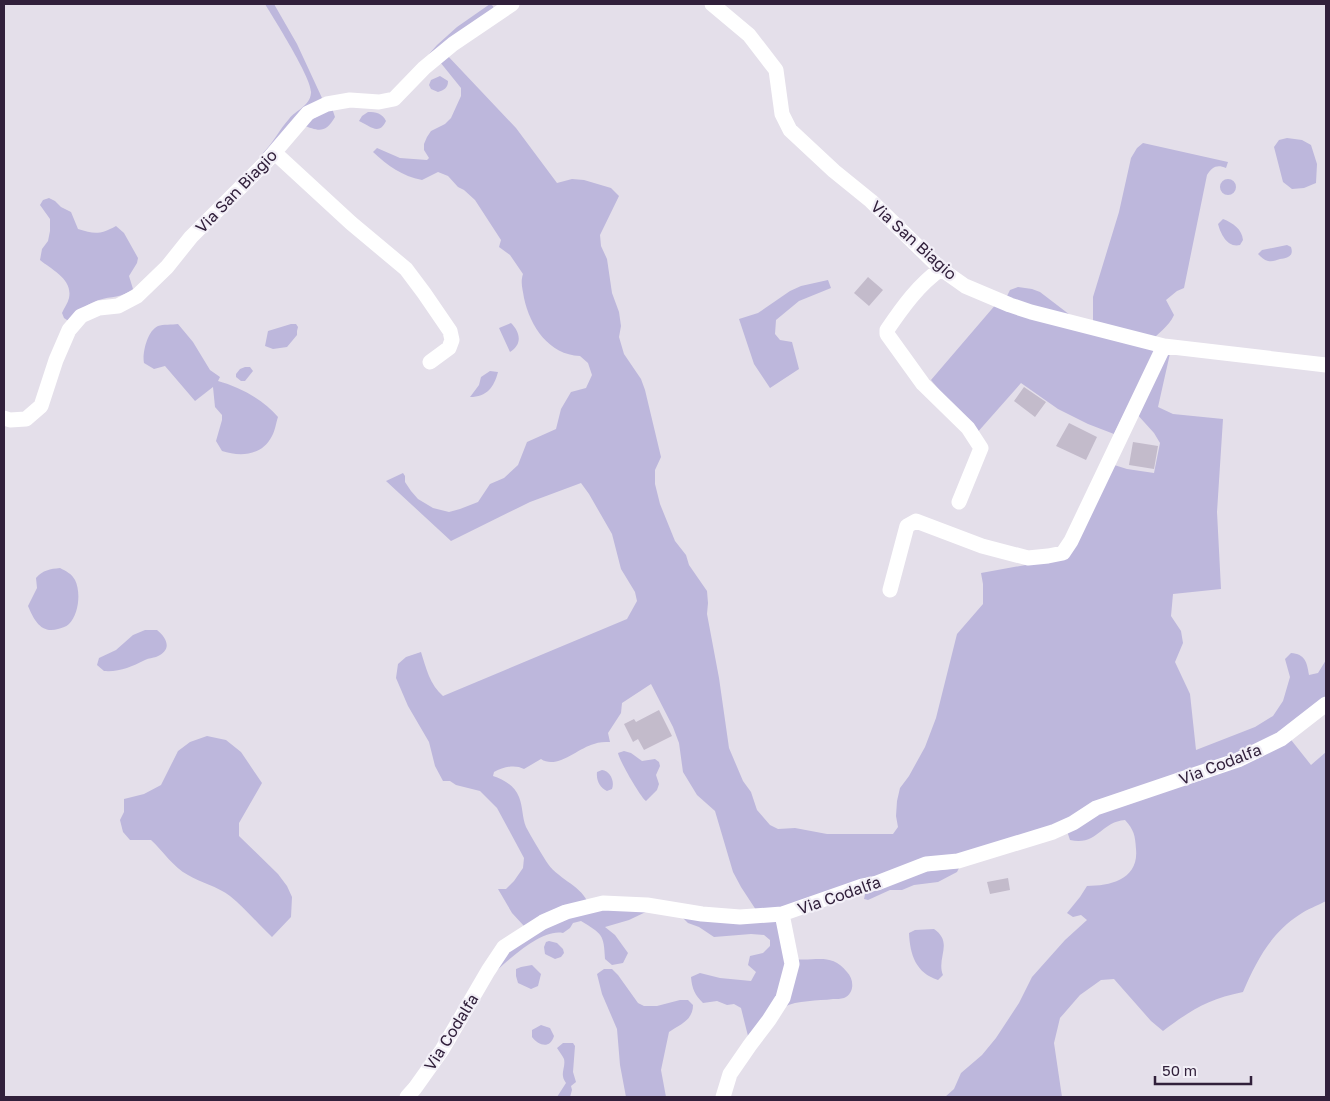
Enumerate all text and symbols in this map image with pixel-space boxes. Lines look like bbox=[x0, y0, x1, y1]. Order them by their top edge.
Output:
street label: Via San Biagio bbox=[191, 145, 281, 237]
street label: Via San Biagio bbox=[867, 196, 961, 284]
street label: Via Codalfa bbox=[1176, 739, 1264, 789]
street label: Via Codalfa bbox=[795, 871, 883, 919]
street label: Via Codalfa bbox=[420, 990, 482, 1074]
scale bar bbox=[1155, 1054, 1251, 1086]
text: 50 m bbox=[1162, 1061, 1197, 1079]

